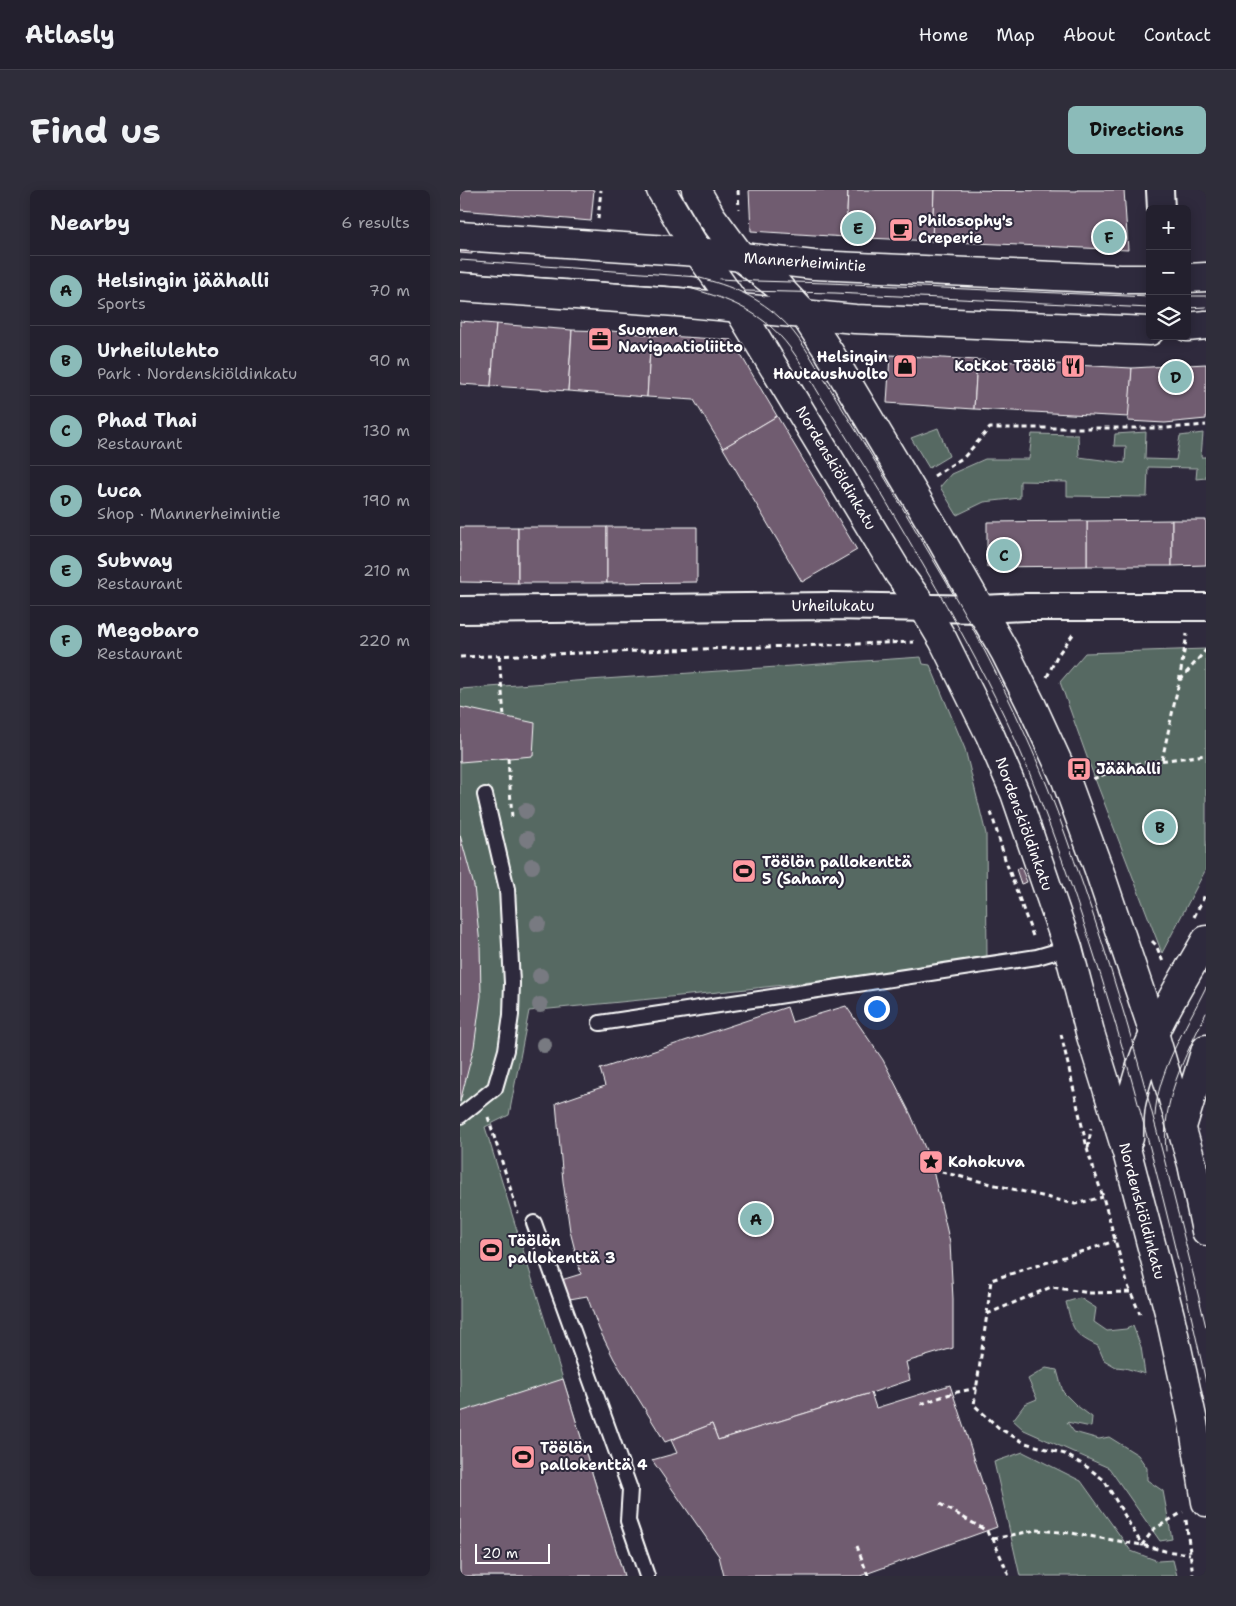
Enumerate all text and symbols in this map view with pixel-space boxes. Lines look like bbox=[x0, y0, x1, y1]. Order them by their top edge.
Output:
text: Atlasly bbox=[25, 19, 115, 51]
text: Home bbox=[919, 23, 968, 47]
text: Map bbox=[996, 23, 1035, 47]
text: About bbox=[1063, 23, 1116, 47]
text: Contact bbox=[1144, 23, 1211, 47]
button: Directions bbox=[1068, 106, 1206, 154]
text: Find us bbox=[30, 107, 161, 154]
map controls bbox=[1146, 205, 1191, 340]
button: + bbox=[1146, 205, 1191, 250]
text: Nearby bbox=[50, 209, 130, 237]
pin: E bbox=[842, 209, 874, 247]
place label: Philosophy's Creperie bbox=[918, 211, 1013, 248]
text: 6 results bbox=[341, 212, 410, 233]
cafe icon: Philosophy's Creperie bbox=[888, 217, 914, 243]
pin: F bbox=[1093, 218, 1125, 256]
street label: Mannerheimintie bbox=[743, 248, 867, 276]
button: − bbox=[1146, 250, 1191, 295]
text: Helsingin jäähalli bbox=[97, 268, 269, 293]
text: A bbox=[60, 280, 72, 301]
text: 70 m bbox=[369, 280, 410, 301]
text: Sports bbox=[97, 293, 146, 314]
button: layers bbox=[1146, 295, 1191, 340]
place label: Suomen Navigaatioliitto bbox=[618, 320, 743, 357]
office icon: Suomen Navigaatioliitto bbox=[587, 326, 613, 352]
text: Urheilulehto bbox=[97, 338, 219, 363]
place label: Helsingin Hautaushuolto bbox=[773, 347, 888, 384]
text: B bbox=[61, 350, 71, 371]
text: 90 m bbox=[369, 350, 410, 371]
shop icon: Helsingin Hautaushuolto bbox=[892, 353, 918, 379]
restaurant icon: KotKot Töölö bbox=[1060, 353, 1086, 379]
place label: KotKot Töölö bbox=[954, 356, 1056, 376]
pin: D bbox=[1160, 358, 1192, 396]
text: Park · Nordenskiöldinkatu bbox=[97, 363, 297, 384]
street label: Nordenskiöldinkatu bbox=[791, 402, 881, 534]
text: Phad Thai bbox=[97, 408, 197, 433]
text: C bbox=[61, 420, 71, 441]
text: 130 m bbox=[363, 420, 410, 441]
text: Restaurant bbox=[97, 433, 183, 454]
text: Luca bbox=[97, 478, 142, 503]
text: D bbox=[60, 490, 72, 511]
text: 190 m bbox=[363, 490, 410, 511]
text: Shop · Mannerheimintie bbox=[97, 503, 281, 524]
pin: C bbox=[988, 536, 1020, 574]
text: Subway bbox=[97, 548, 173, 573]
text: E bbox=[61, 560, 71, 581]
text: 210 m bbox=[363, 560, 410, 581]
text: Restaurant bbox=[97, 573, 183, 594]
street label: Urheilukatu bbox=[792, 596, 874, 616]
text: Megobaro bbox=[97, 618, 199, 643]
text: F bbox=[61, 630, 71, 651]
text: 220 m bbox=[358, 630, 410, 651]
text: Restaurant bbox=[97, 643, 183, 664]
street label: Nordenskiöldinkatu bbox=[990, 754, 1058, 894]
bus stop icon: Jäähalli bbox=[1066, 756, 1092, 782]
place label: Jäähalli bbox=[1096, 759, 1161, 779]
pin: B bbox=[1144, 808, 1176, 846]
place label: Töölön pallokenttä 5 (Sahara) bbox=[762, 852, 912, 889]
sports icon: Töölön pallokenttä 5 (Sahara) bbox=[731, 858, 757, 884]
your location bbox=[864, 996, 890, 1022]
street label: Nordenskiöldinkatu bbox=[1114, 1140, 1170, 1282]
place icon: Kohokuva bbox=[918, 1149, 944, 1175]
place label: Kohokuva bbox=[948, 1152, 1026, 1172]
pin: A bbox=[740, 1200, 772, 1238]
place label: Töölön pallokenttä 3 bbox=[508, 1231, 615, 1268]
sports icon: Töölön pallokenttä 3 bbox=[478, 1237, 504, 1263]
place label: Töölön pallokenttä 4 bbox=[540, 1438, 648, 1475]
sports icon: Töölön pallokenttä 4 bbox=[510, 1444, 536, 1470]
scale bar bbox=[475, 1541, 550, 1564]
text: 20 m bbox=[482, 1544, 518, 1562]

